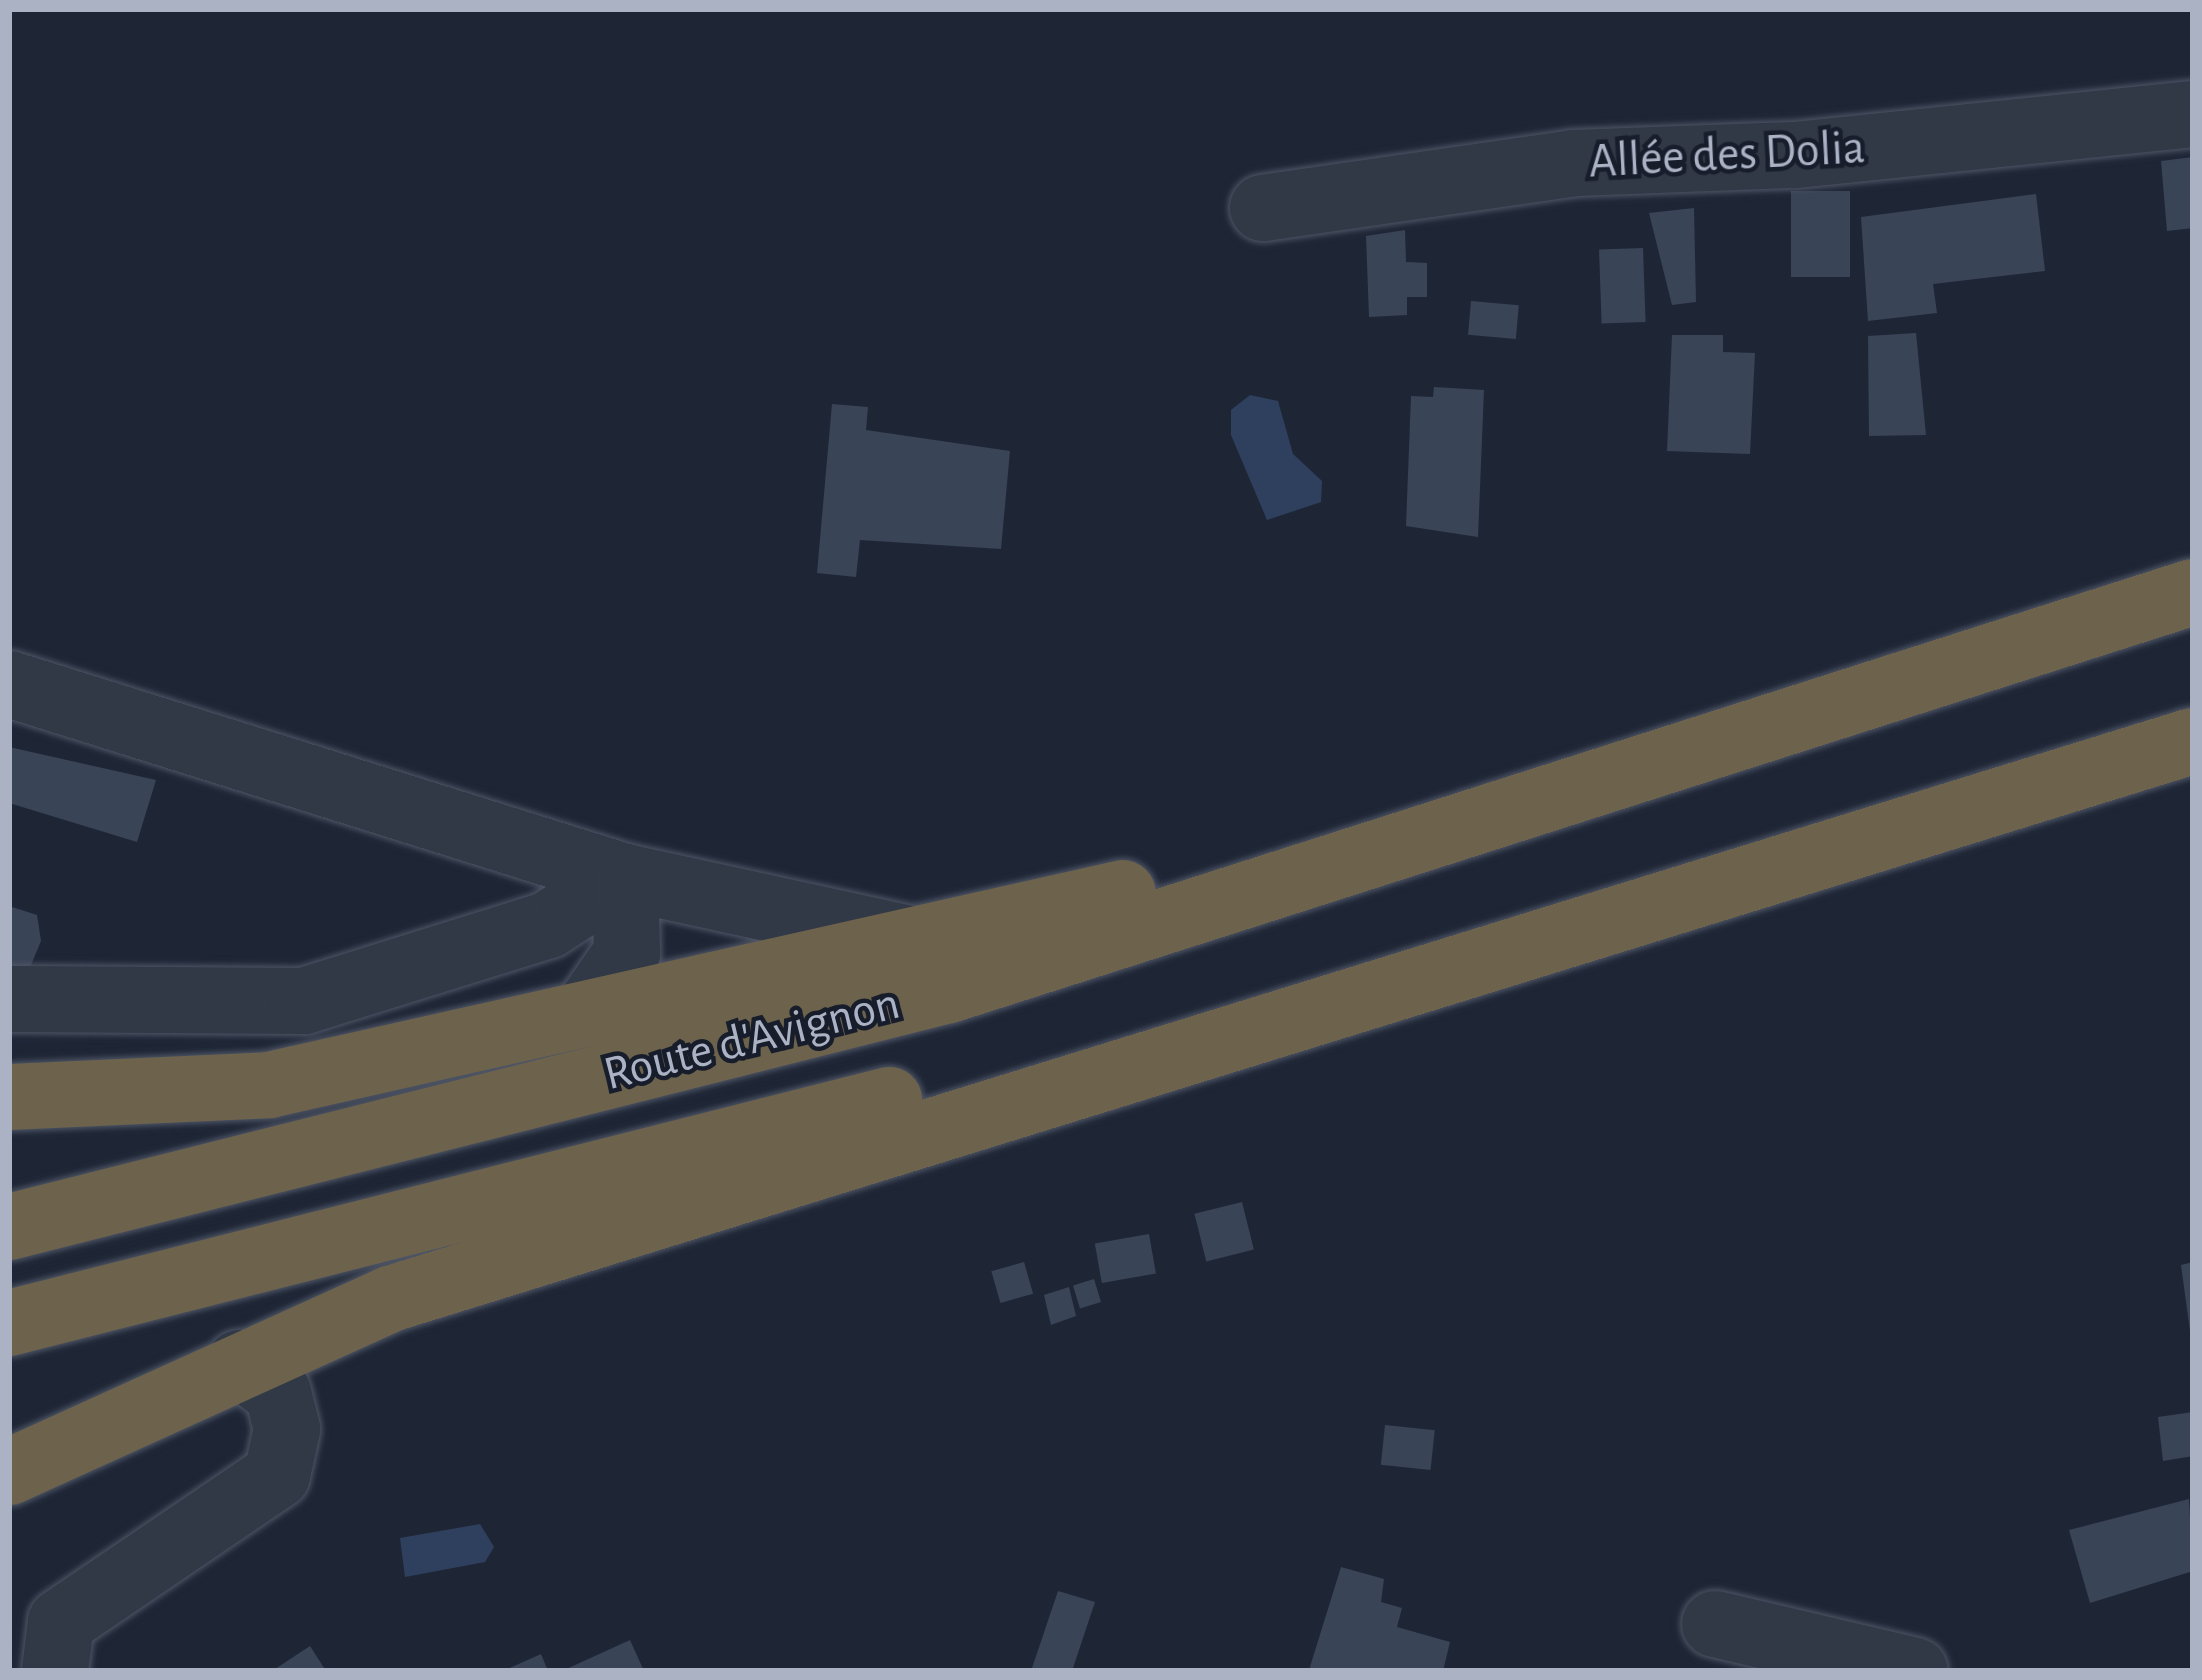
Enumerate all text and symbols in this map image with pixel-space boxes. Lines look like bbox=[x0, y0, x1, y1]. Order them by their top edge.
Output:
street label: Allée des Dolia bbox=[1587, 120, 1867, 192]
street label: Route d'Avignon bbox=[598, 975, 906, 1105]

